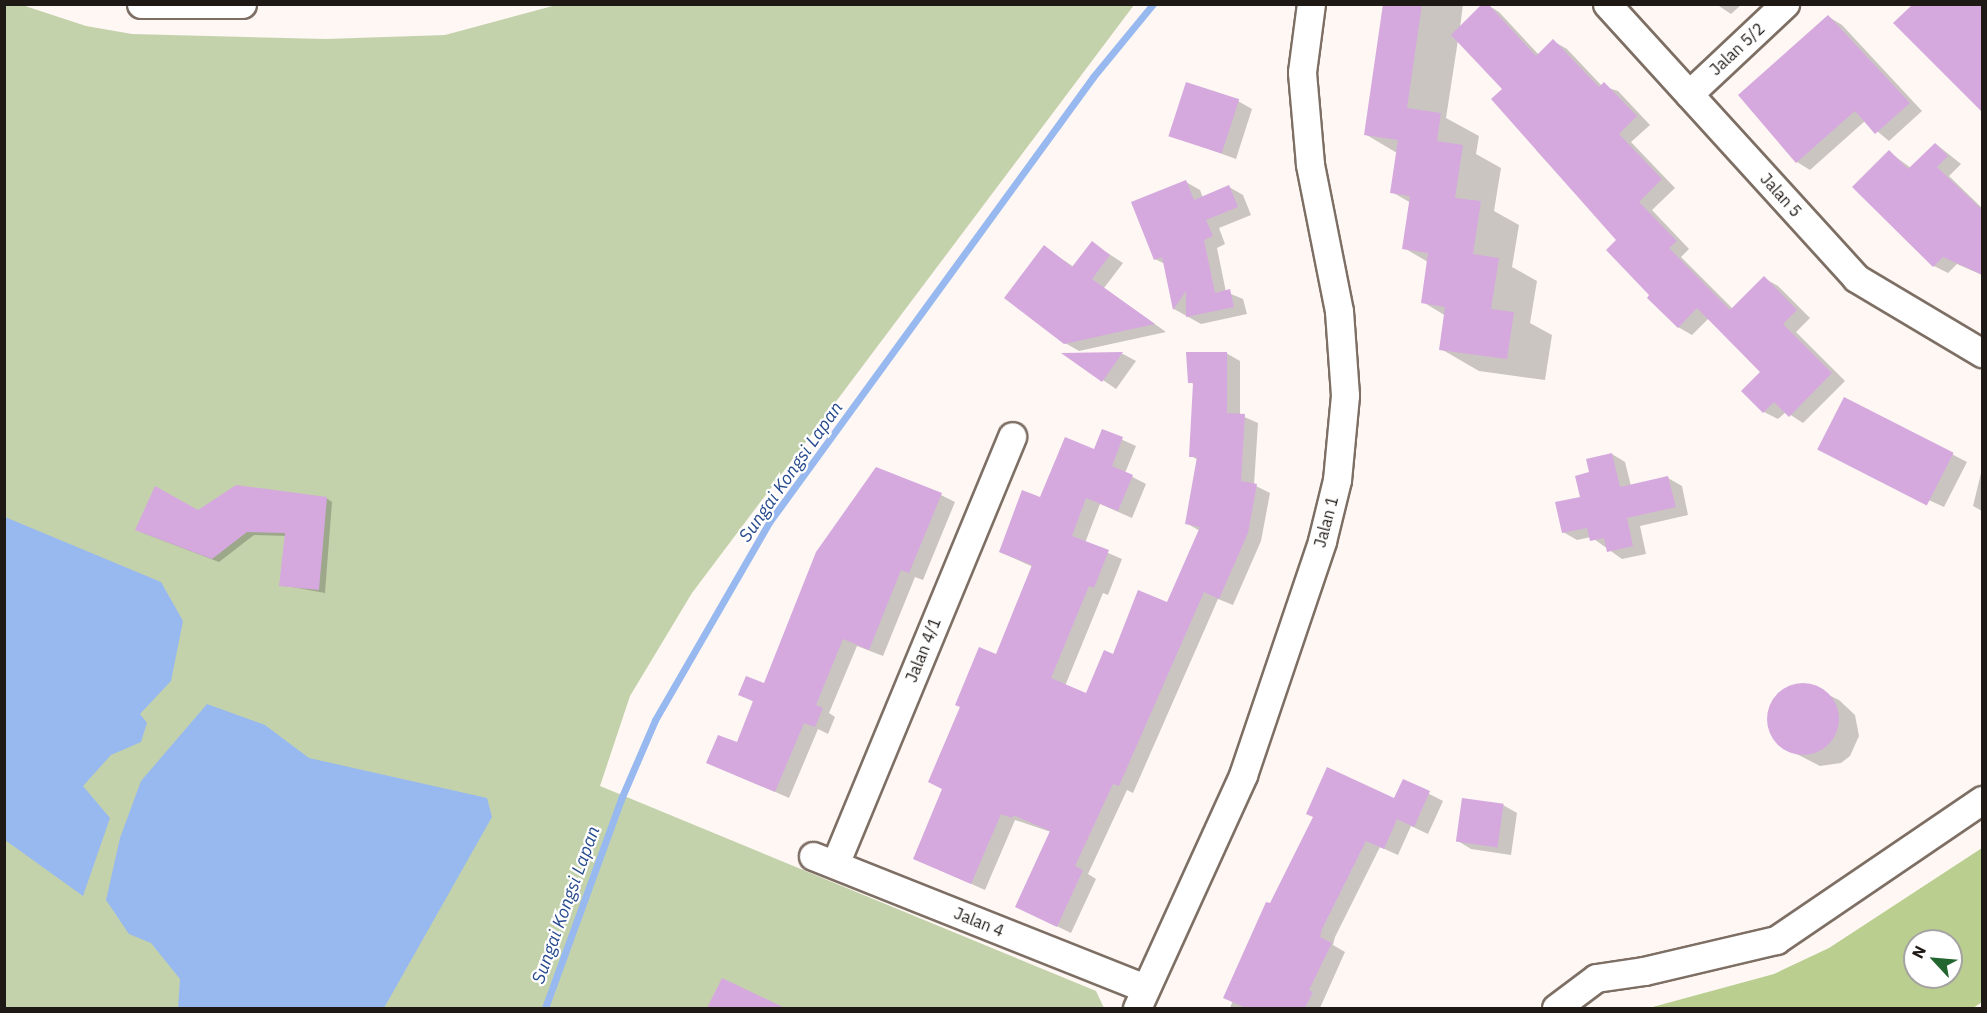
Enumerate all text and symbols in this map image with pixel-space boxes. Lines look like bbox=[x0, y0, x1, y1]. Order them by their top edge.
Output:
street label: Jalan 5/2 bbox=[1706, 19, 1768, 79]
street label: Jalan 5 bbox=[1756, 169, 1806, 221]
water label: Sungai Kongsi Lapan bbox=[734, 398, 848, 546]
street label: Jalan 1 bbox=[1310, 494, 1342, 550]
street label: Jalan 4/1 bbox=[901, 615, 945, 685]
water label: Sungai Kongsi Lapan bbox=[527, 823, 605, 987]
street label: Jalan 4 bbox=[951, 903, 1007, 941]
north arrow bbox=[1903, 929, 1963, 989]
text: N bbox=[1907, 942, 1930, 962]

